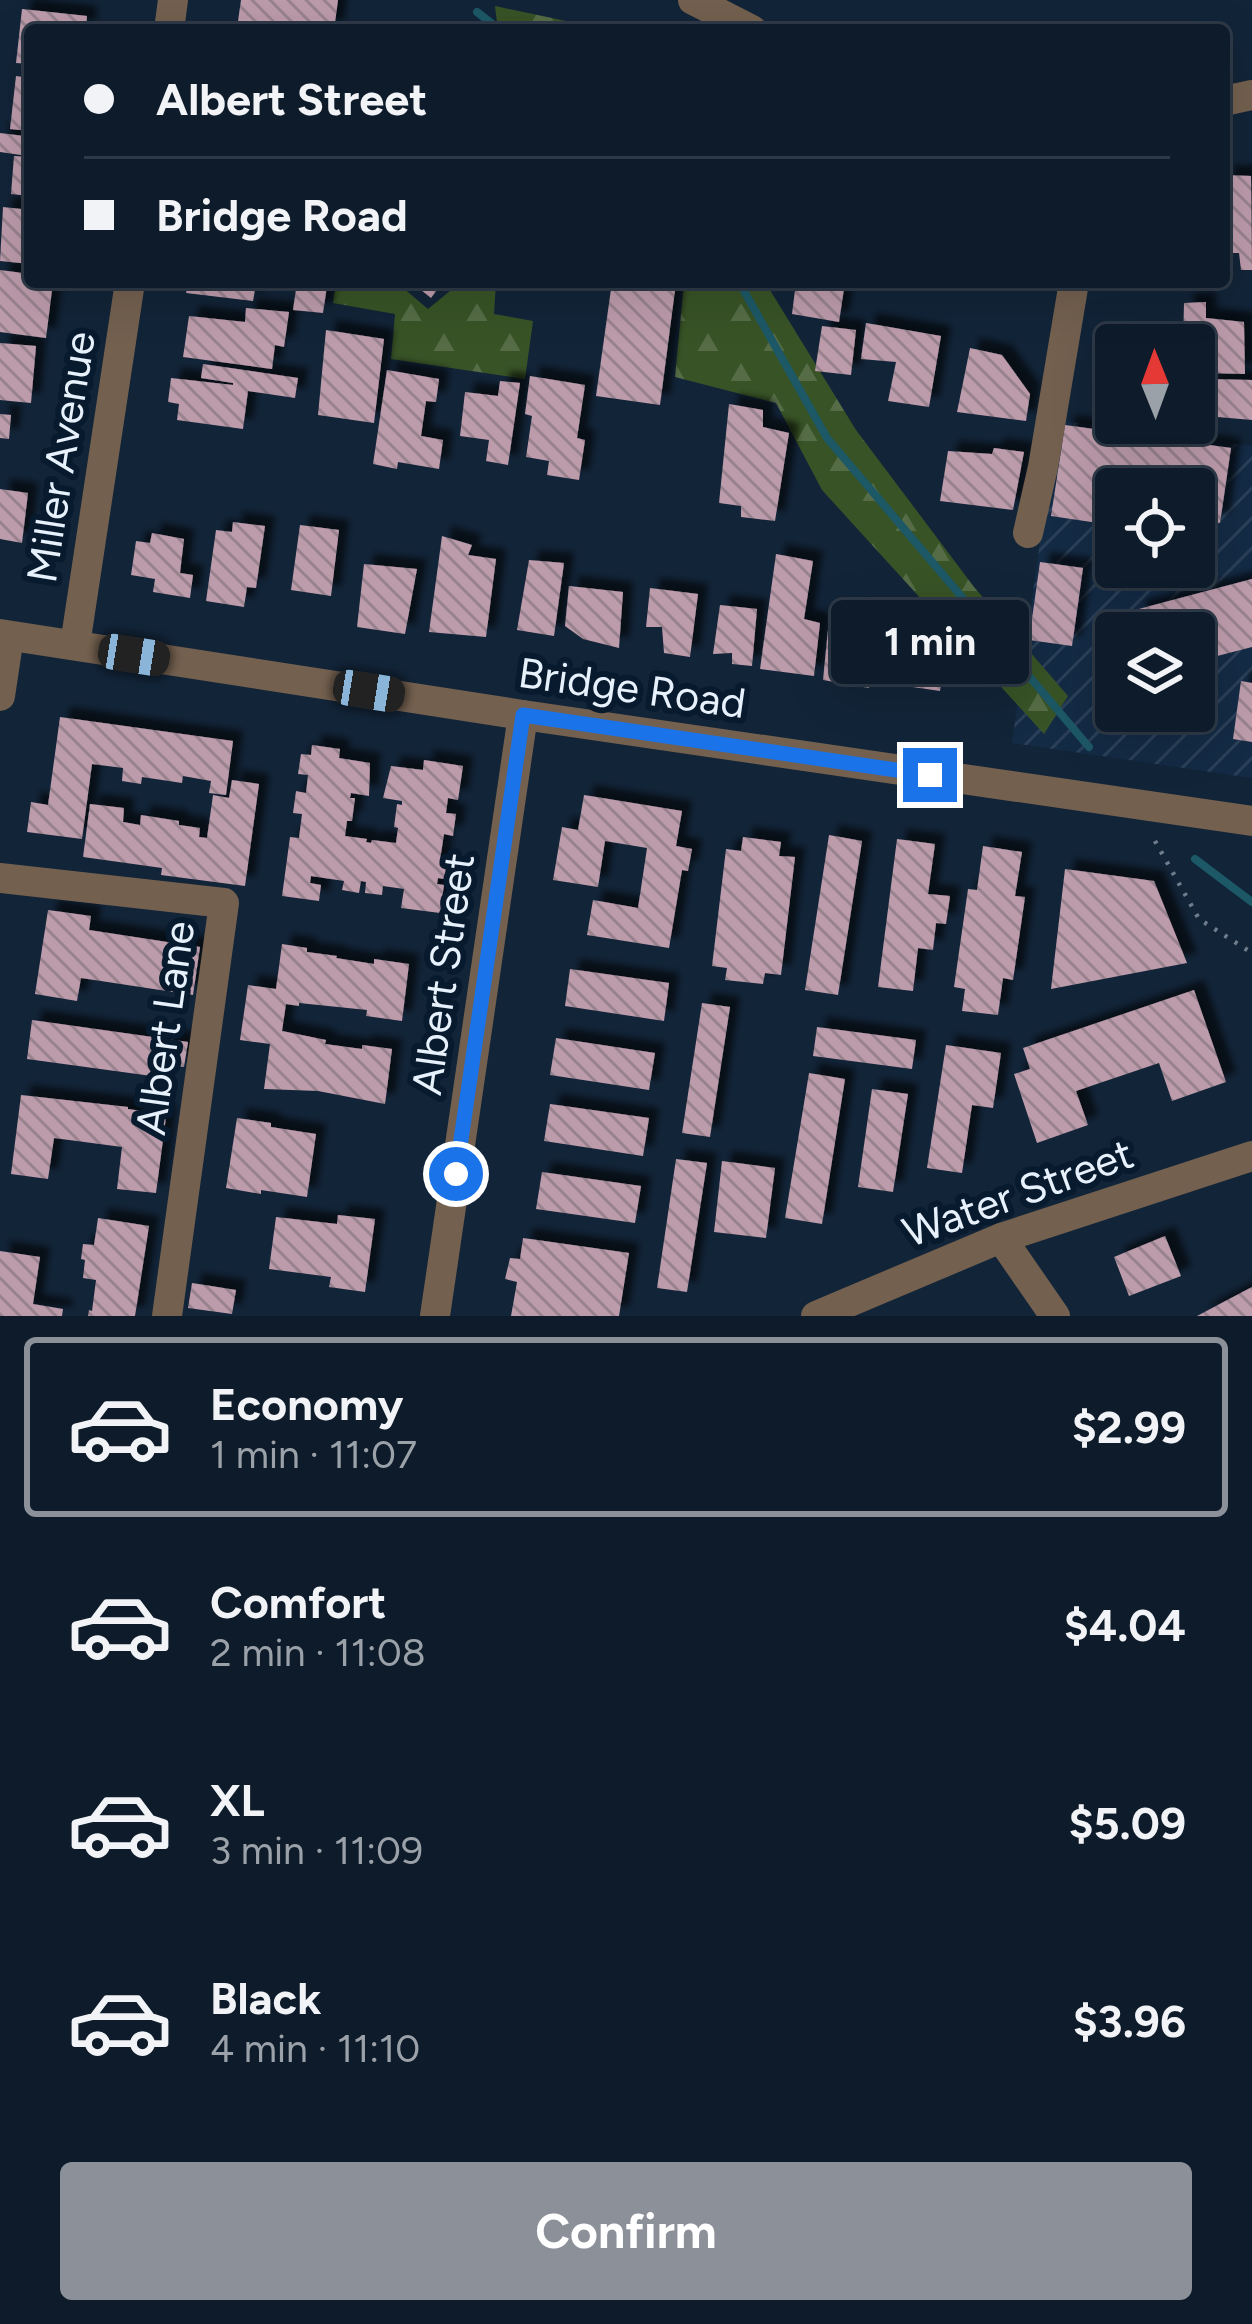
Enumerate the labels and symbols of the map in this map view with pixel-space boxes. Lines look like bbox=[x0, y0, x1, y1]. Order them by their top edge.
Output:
north arrow bbox=[1095, 324, 1215, 444]
street label: Miller Avenue bbox=[16, 328, 106, 586]
callout: 1 min bbox=[831, 601, 1029, 685]
car bbox=[96, 632, 172, 678]
street label: Bridge Road bbox=[515, 647, 749, 729]
car bbox=[331, 668, 407, 714]
route end bbox=[903, 748, 957, 802]
street label: Albert Street bbox=[401, 850, 485, 1098]
street label: Albert Lane bbox=[125, 918, 205, 1138]
street label: Water Street bbox=[896, 1128, 1140, 1258]
route start bbox=[429, 1147, 483, 1201]

